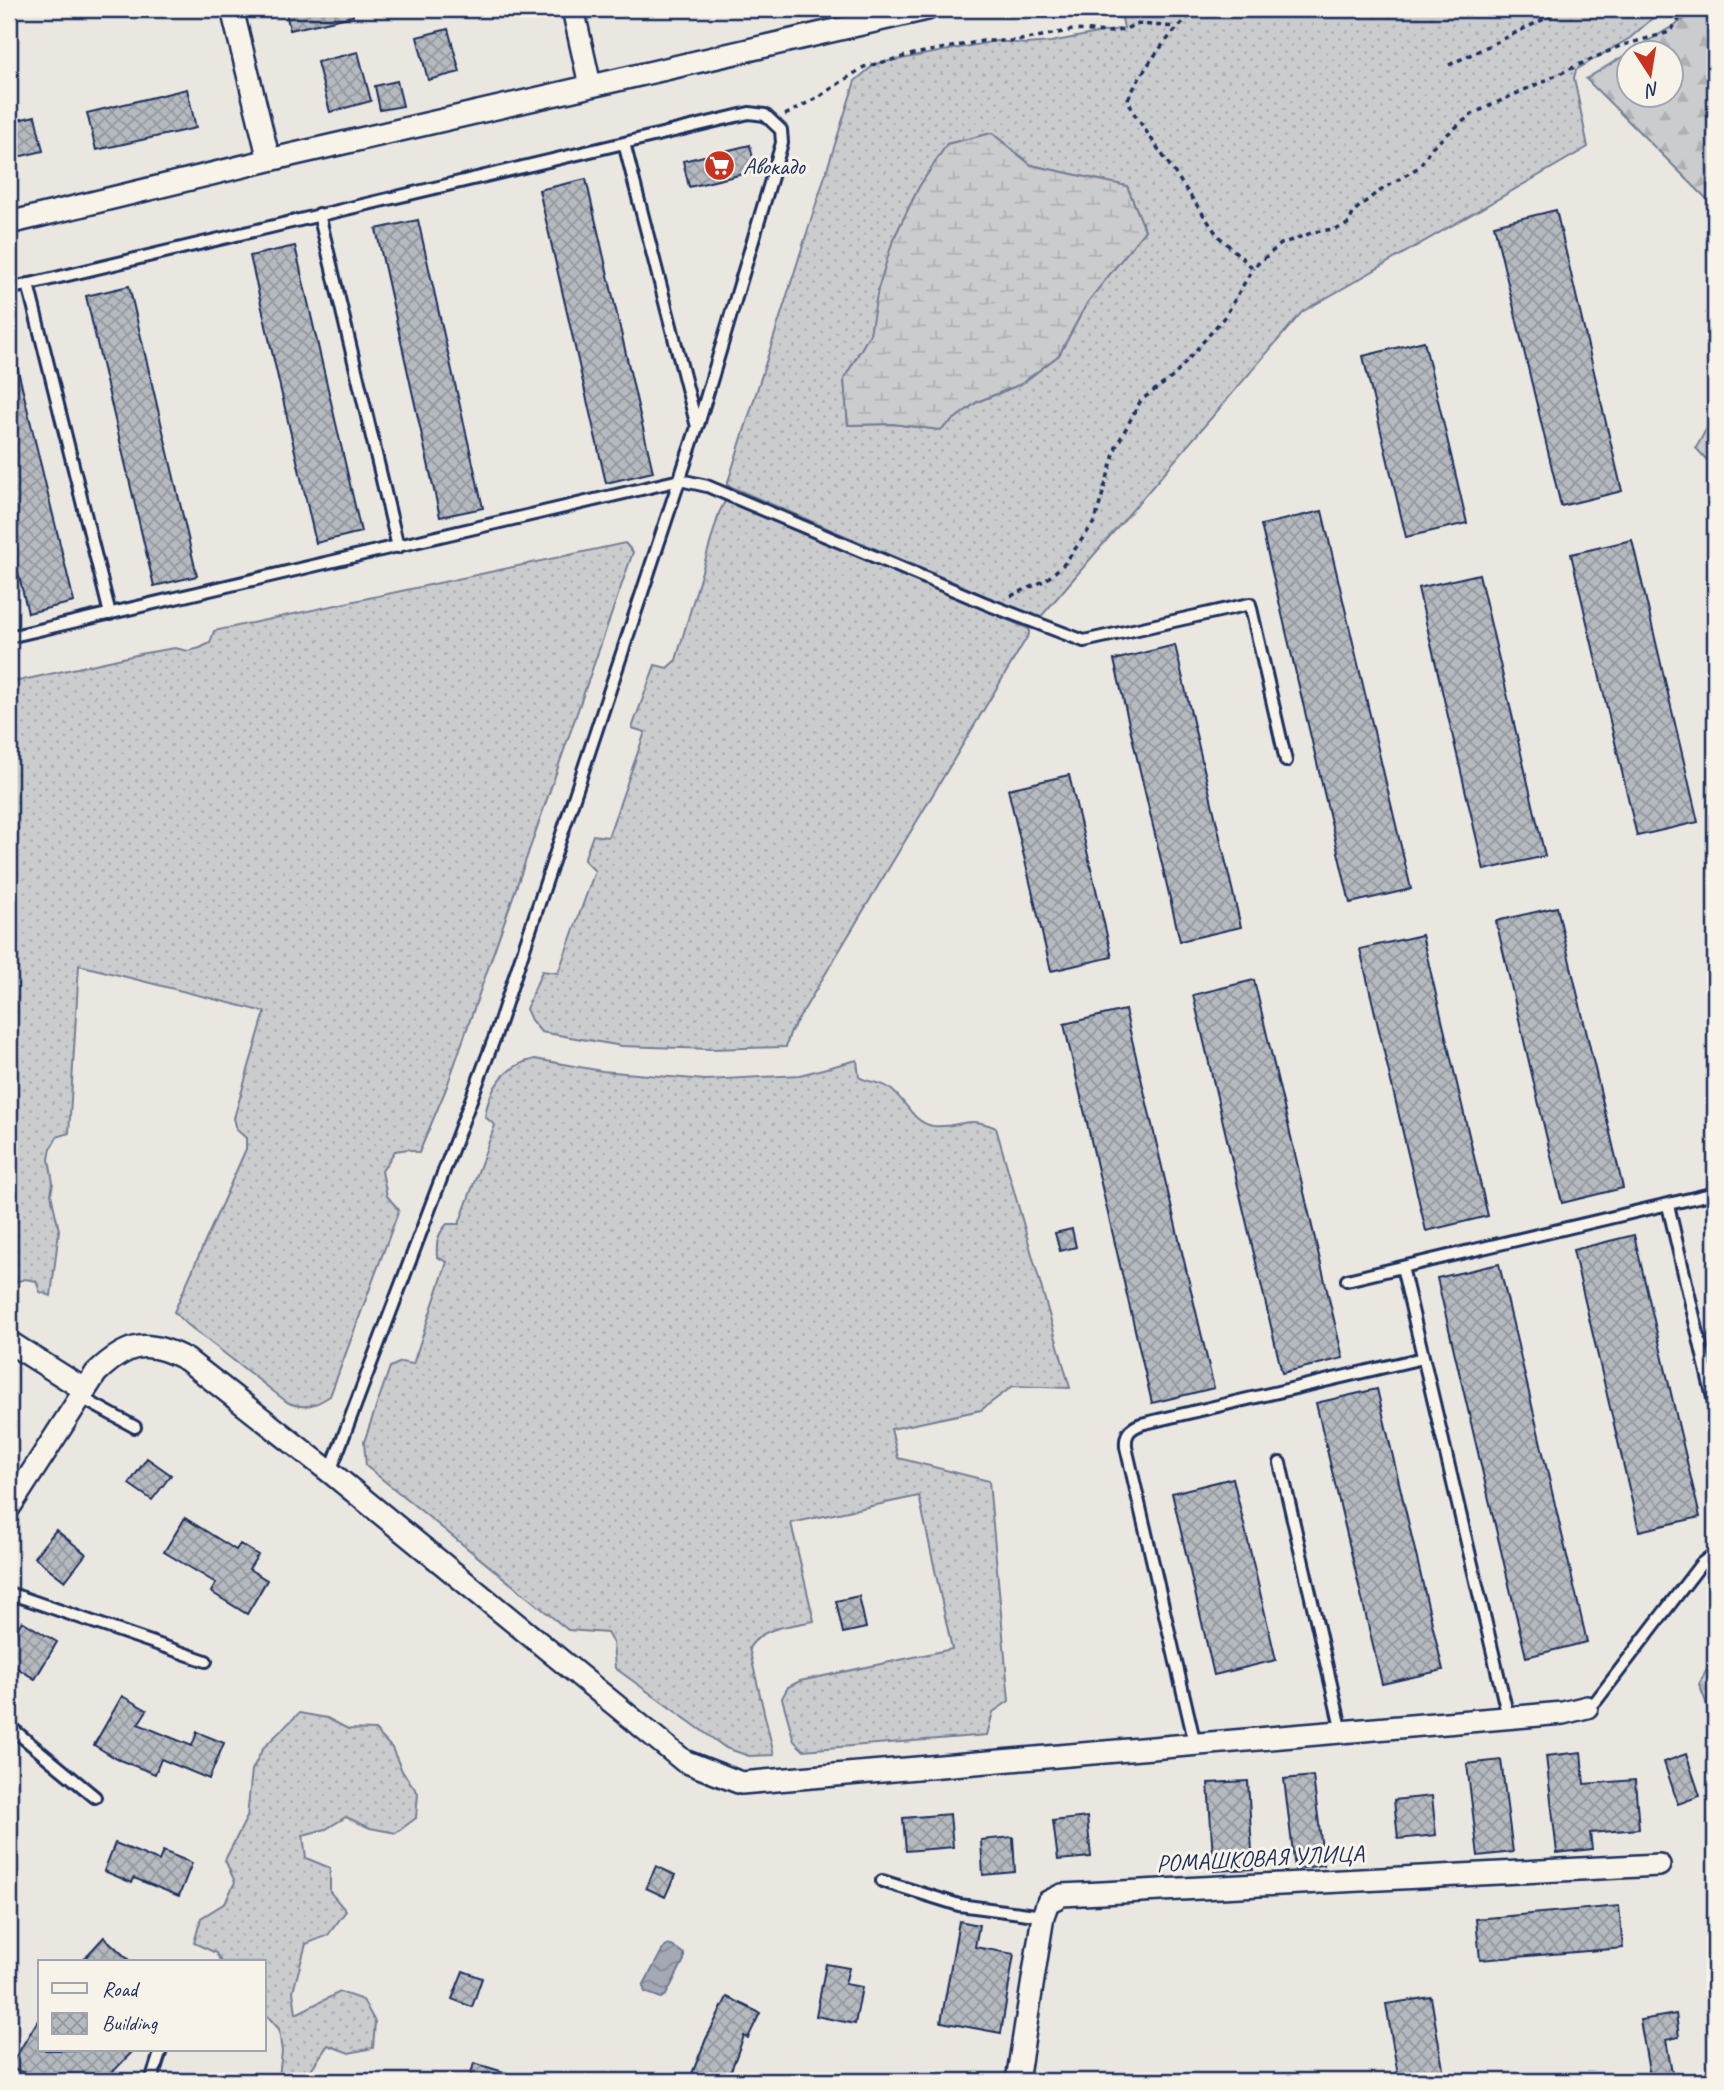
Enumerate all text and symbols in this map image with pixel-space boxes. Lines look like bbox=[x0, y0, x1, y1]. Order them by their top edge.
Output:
north arrow bbox=[1616, 38, 1686, 108]
text: N bbox=[1642, 77, 1662, 103]
supermarket icon: Авокадо bbox=[703, 149, 737, 183]
place label: Авокадо bbox=[743, 151, 806, 181]
street label: РОМАШКОВАЯ УЛИЦА bbox=[1155, 1838, 1365, 1878]
legend bbox=[38, 1960, 266, 2052]
text: Road bbox=[102, 1976, 141, 2002]
text: Building bbox=[102, 2010, 159, 2036]

